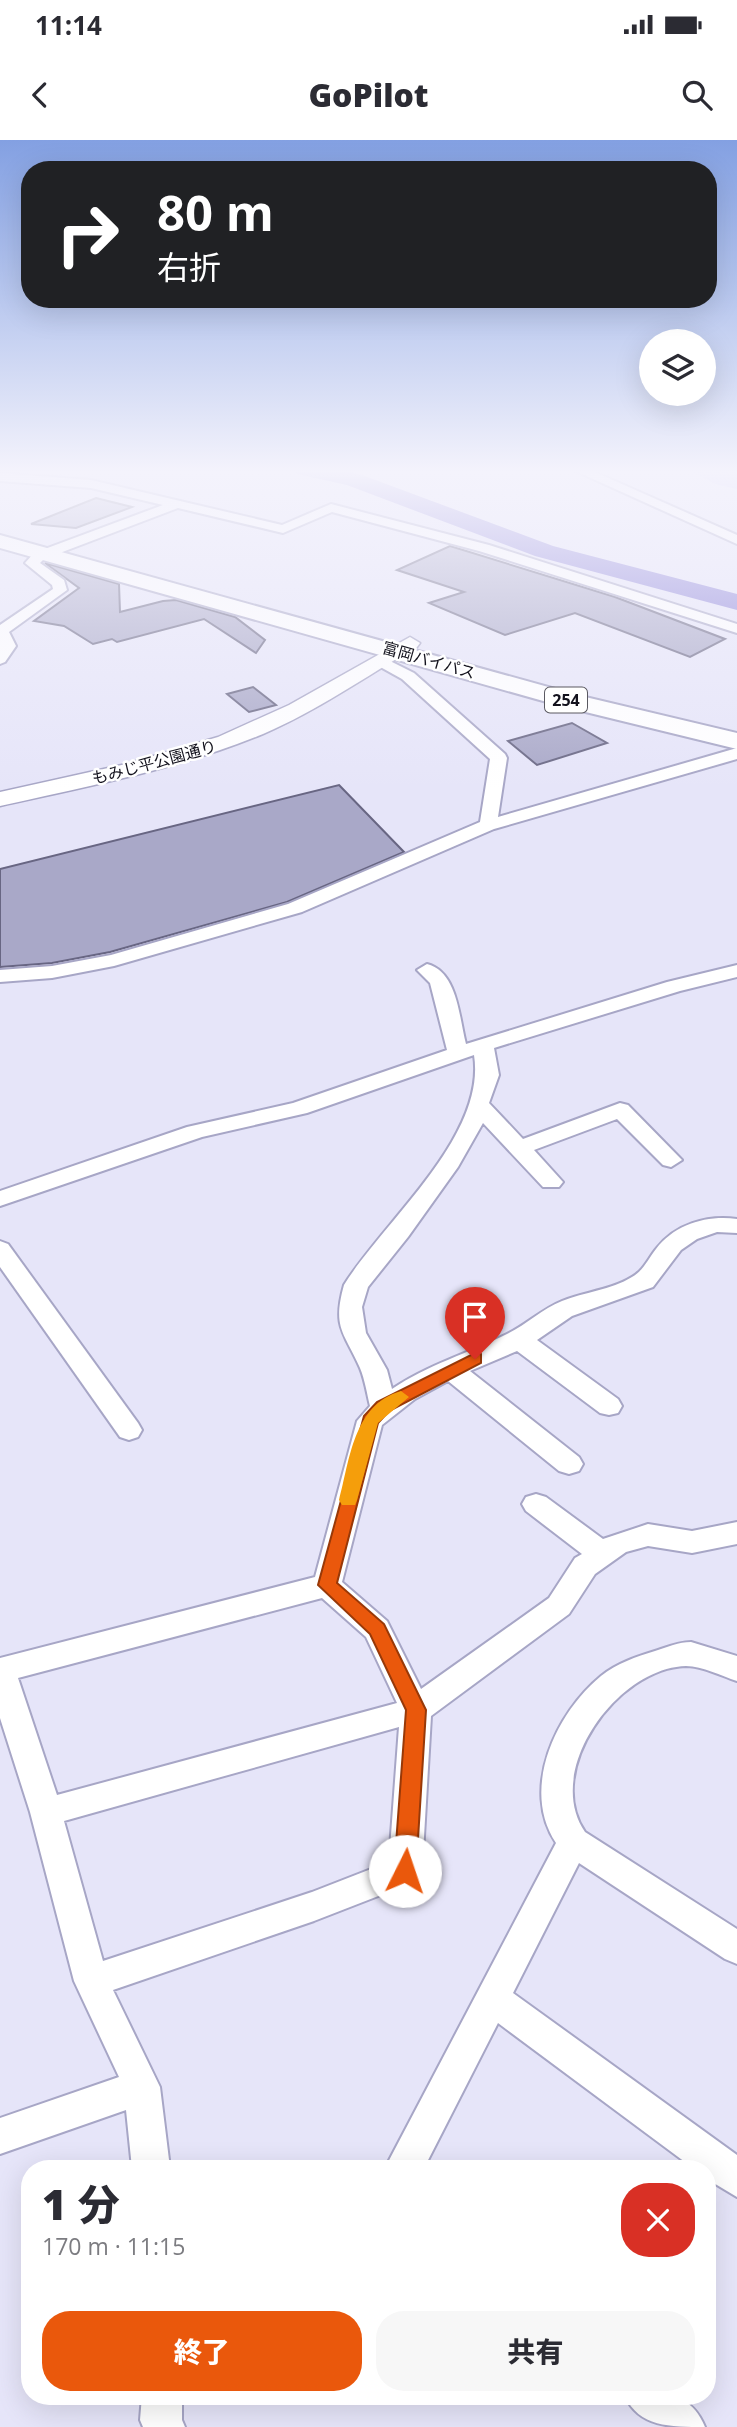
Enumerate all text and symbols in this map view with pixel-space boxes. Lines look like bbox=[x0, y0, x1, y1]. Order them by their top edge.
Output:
text: 11:14 bbox=[35, 7, 102, 43]
text: GoPilot bbox=[308, 73, 429, 116]
icon: back bbox=[21, 76, 59, 114]
icon: search bbox=[678, 76, 716, 114]
text: 80 m bbox=[157, 179, 274, 245]
icon: right bbox=[42, 189, 133, 280]
text: 右折 bbox=[157, 245, 221, 288]
map controls bbox=[639, 329, 716, 406]
button: layers bbox=[639, 329, 716, 406]
street label: 富岡バイパス bbox=[380, 636, 478, 684]
road number: 254 bbox=[545, 688, 587, 712]
street label: もみじ平公園通り bbox=[89, 735, 219, 789]
pin bbox=[445, 1287, 505, 1359]
icon: arrive bbox=[456, 1298, 494, 1336]
position arrow bbox=[368, 1834, 442, 1908]
text: 1 分 bbox=[42, 2175, 120, 2232]
button: close bbox=[621, 2183, 695, 2257]
text: 170 m · 11:15 bbox=[42, 2230, 185, 2262]
button: 終了 bbox=[42, 2311, 362, 2391]
button: 共有 bbox=[376, 2311, 695, 2391]

